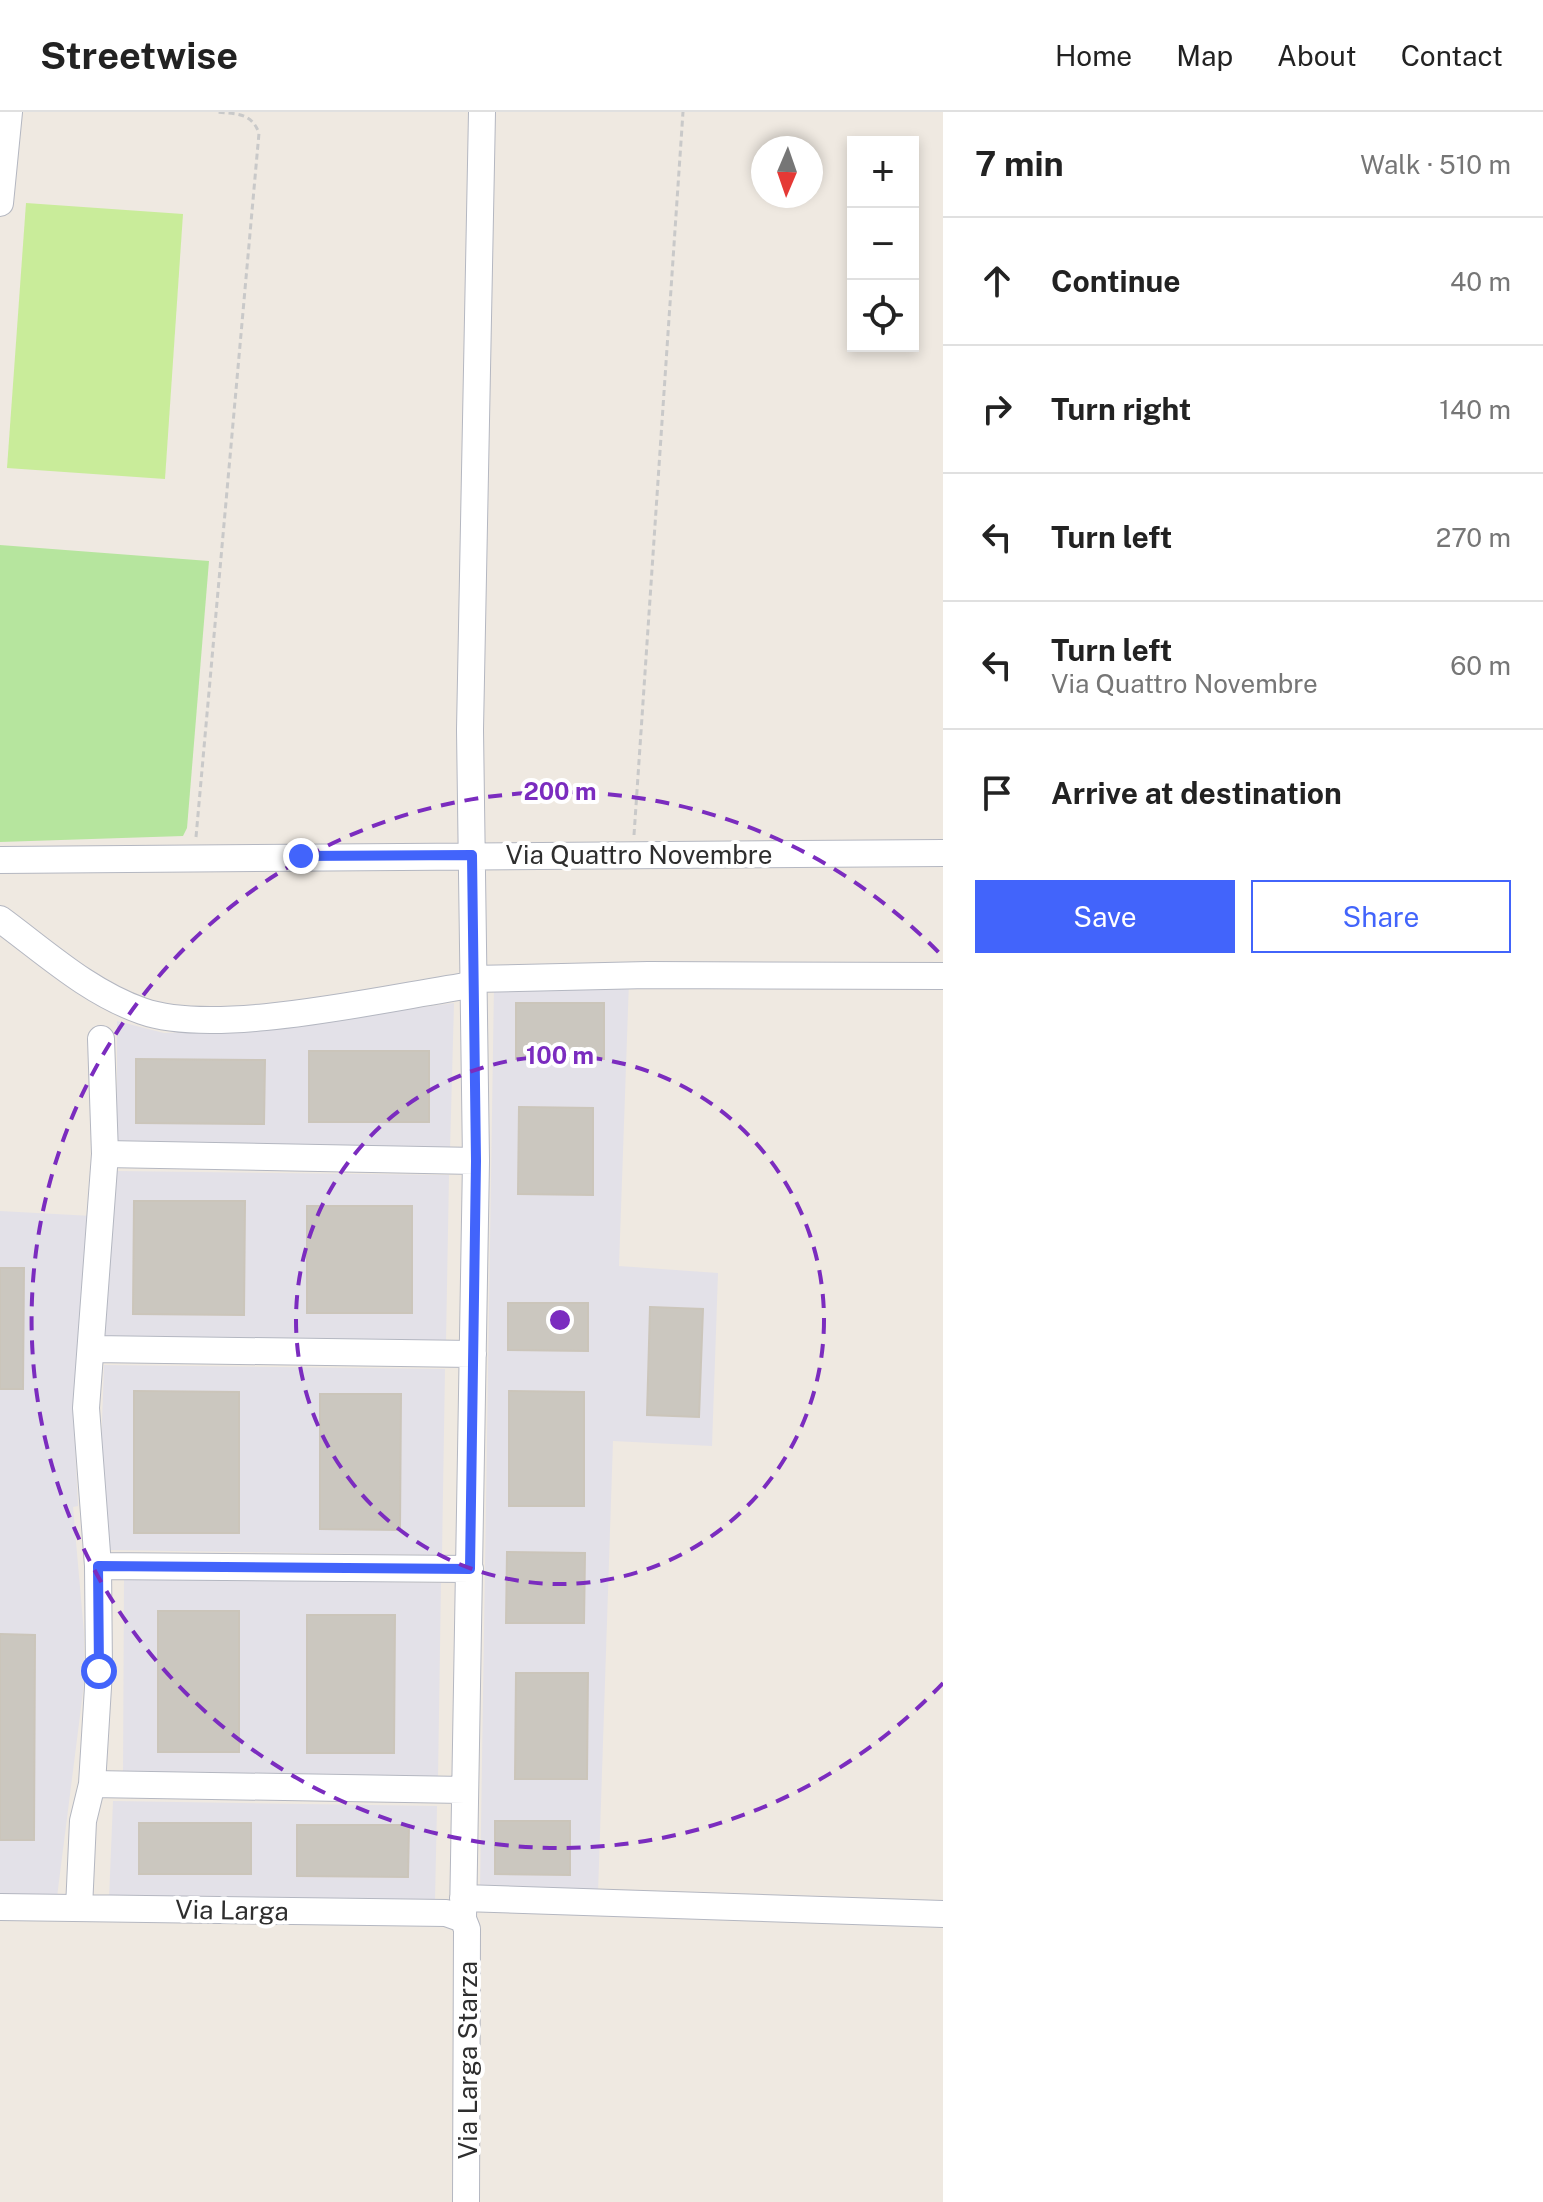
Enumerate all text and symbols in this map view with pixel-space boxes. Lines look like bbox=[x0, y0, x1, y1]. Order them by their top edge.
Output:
text: Streetwise bbox=[40, 33, 238, 78]
text: Home bbox=[1055, 39, 1132, 72]
text: Map bbox=[1176, 39, 1233, 72]
text: About bbox=[1277, 39, 1357, 72]
text: Contact bbox=[1401, 39, 1503, 72]
north arrow bbox=[751, 136, 823, 208]
map controls bbox=[847, 136, 919, 352]
button: + bbox=[847, 136, 919, 208]
text: 7 min bbox=[975, 144, 1064, 184]
text: Walk · 510 m bbox=[1360, 149, 1511, 180]
button: − bbox=[847, 208, 919, 280]
icon: ahead bbox=[975, 259, 1019, 303]
text: Continue bbox=[1051, 263, 1181, 299]
text: 40 m bbox=[1450, 266, 1511, 297]
button: locate bbox=[847, 280, 919, 352]
icon: right bbox=[975, 387, 1019, 431]
text: Turn right bbox=[1051, 391, 1191, 427]
text: 140 m bbox=[1439, 394, 1511, 425]
icon: left bbox=[975, 515, 1019, 559]
text: Turn left bbox=[1051, 519, 1172, 555]
text: 270 m bbox=[1436, 522, 1511, 553]
text: Turn left bbox=[1051, 632, 1172, 668]
icon: left bbox=[975, 643, 1019, 687]
text: 60 m bbox=[1450, 650, 1511, 681]
text: Via Quattro Novembre bbox=[1051, 668, 1318, 699]
icon: arrive bbox=[975, 771, 1019, 815]
text: Arrive at destination bbox=[1051, 775, 1342, 811]
text: 200 m bbox=[523, 777, 597, 805]
route end bbox=[283, 838, 319, 874]
street label: Via Quattro Novembre bbox=[506, 839, 772, 870]
button: Save bbox=[975, 880, 1235, 953]
button: Share bbox=[1251, 880, 1511, 953]
text: 100 m bbox=[526, 1041, 594, 1069]
centre of rings bbox=[546, 1306, 574, 1334]
route start bbox=[81, 1653, 117, 1689]
street label: Via Larga bbox=[175, 1894, 289, 1926]
street label: Via Larga Starza bbox=[452, 1961, 483, 2159]

